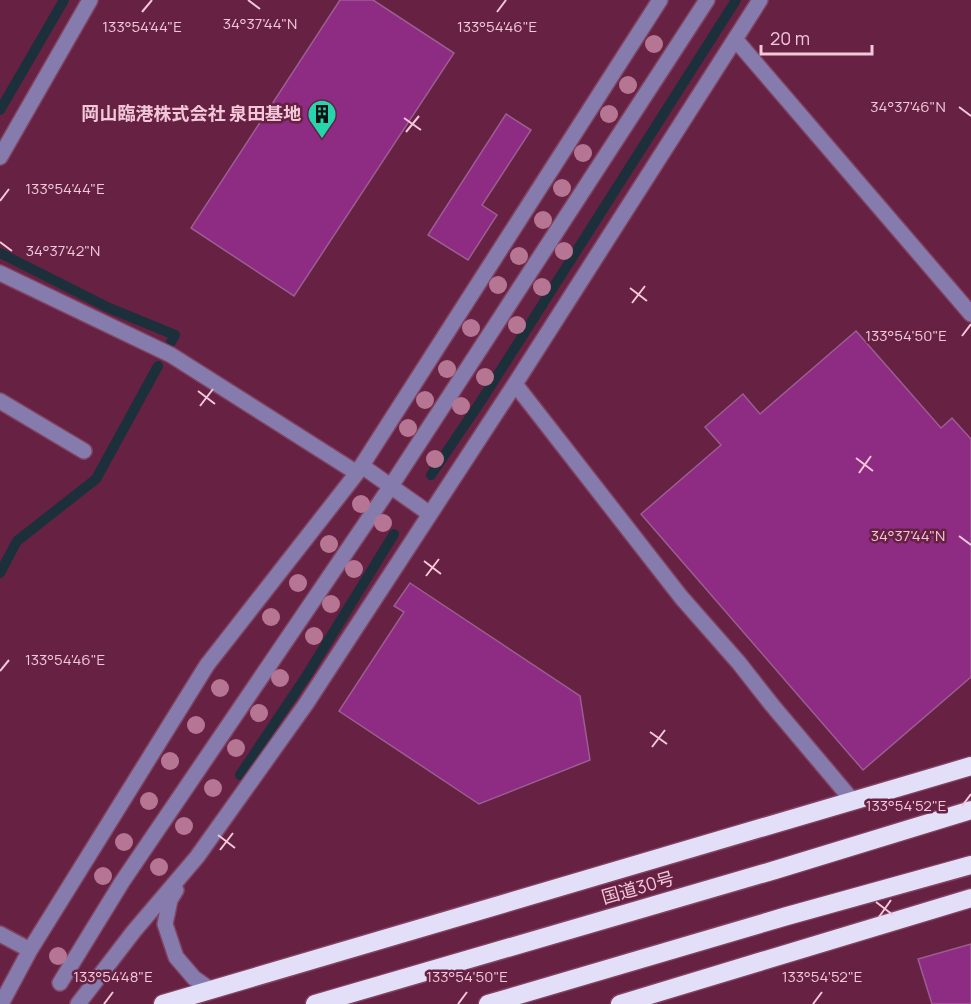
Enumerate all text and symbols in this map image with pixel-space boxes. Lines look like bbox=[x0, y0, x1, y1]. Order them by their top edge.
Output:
text: 34°37'44"N bbox=[223, 13, 297, 34]
text: 133°54'44"E bbox=[102, 16, 182, 37]
text: 133°54'46"E bbox=[457, 16, 537, 37]
scale bar bbox=[761, 18, 872, 56]
text: 20 m bbox=[770, 26, 810, 50]
text: 34°37'46"N bbox=[870, 96, 946, 117]
building icon: 岡山臨港株式会社 泉田基地 bbox=[306, 98, 338, 140]
place label: 岡山臨港株式会社 泉田基地 bbox=[81, 101, 301, 125]
text: 133°54'44"E bbox=[25, 178, 105, 199]
text: 34°37'42"N bbox=[26, 240, 100, 261]
text: 133°54'50"E bbox=[865, 325, 947, 346]
text: 34°37'44"N bbox=[871, 525, 945, 546]
text: 133°54'46"E bbox=[25, 649, 105, 670]
text: 133°54'52"E bbox=[866, 795, 946, 816]
street label: 国道30号 bbox=[598, 865, 677, 909]
text: 133°54'48"E bbox=[73, 966, 153, 987]
text: 133°54'50"E bbox=[426, 966, 508, 987]
text: 133°54'52"E bbox=[782, 966, 862, 987]

